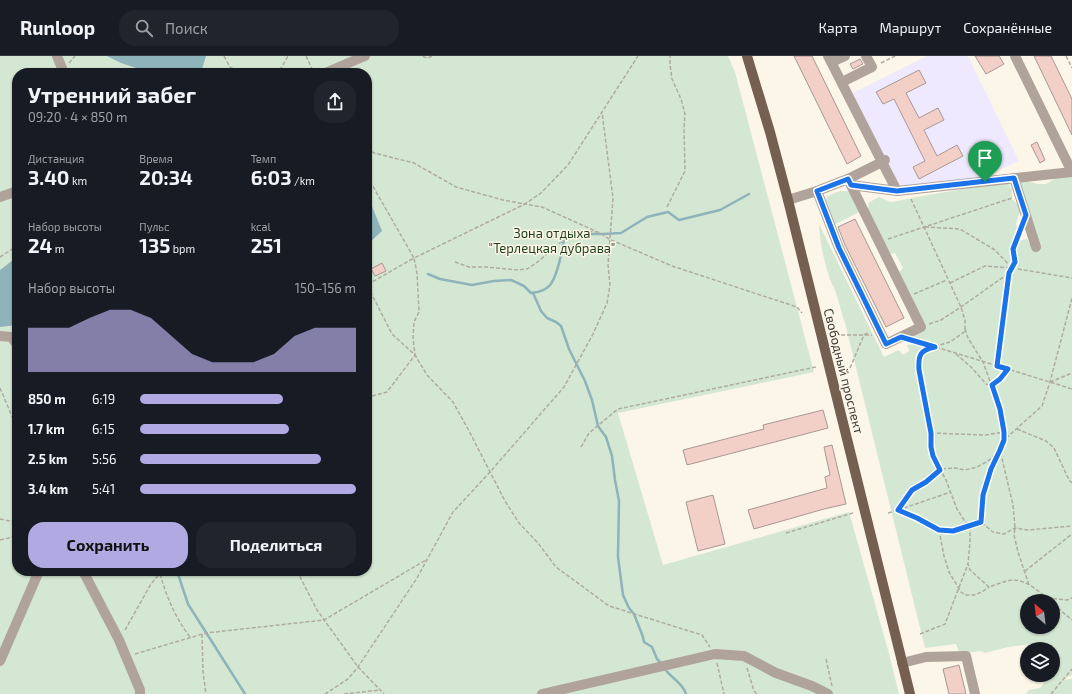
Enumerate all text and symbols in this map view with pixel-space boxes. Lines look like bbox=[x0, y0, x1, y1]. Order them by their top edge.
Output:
search box bbox=[119, 10, 399, 46]
text: Runloop bbox=[20, 16, 95, 39]
icon: search bbox=[133, 17, 155, 39]
text: Поиск bbox=[165, 19, 208, 37]
text: Карта bbox=[819, 19, 857, 36]
text: Маршрут bbox=[879, 19, 941, 36]
text: Сохранённые bbox=[963, 19, 1052, 36]
text: Утренний забег bbox=[28, 81, 196, 107]
button: share bbox=[314, 81, 356, 123]
text: 09:20 · 4 × 850 m bbox=[28, 109, 127, 125]
pin bbox=[968, 141, 1002, 182]
icon: arrive bbox=[974, 147, 996, 169]
text: Дистанция bbox=[28, 152, 84, 165]
text: Время bbox=[139, 152, 173, 165]
text: Темп bbox=[251, 152, 276, 165]
text: 3.40 bbox=[28, 165, 70, 189]
text: 20:34 bbox=[139, 165, 193, 189]
text: 6:03 bbox=[251, 165, 292, 189]
text: km bbox=[70, 174, 87, 187]
text: /km bbox=[292, 174, 315, 187]
text: Набор высоты bbox=[28, 220, 102, 233]
text: Пульс bbox=[139, 220, 169, 233]
text: kcal bbox=[251, 220, 271, 233]
park label: Зона отдыха "Терлецкая дубрава" bbox=[489, 225, 615, 256]
text: 24 bbox=[28, 233, 52, 257]
text: 135 bbox=[139, 233, 170, 257]
text: 251 bbox=[251, 233, 282, 257]
text: m bbox=[52, 242, 64, 255]
text: bpm bbox=[170, 242, 195, 255]
text: Набор высоты bbox=[28, 280, 115, 296]
text: 150–156 m bbox=[295, 280, 356, 296]
street label: Свободный проспект bbox=[821, 307, 867, 436]
text: 850 m bbox=[28, 391, 66, 407]
text: 6:19 bbox=[92, 391, 115, 407]
text: 1.7 km bbox=[28, 421, 65, 437]
text: 6:15 bbox=[92, 421, 115, 437]
text: 2.5 km bbox=[28, 451, 67, 467]
text: 5:56 bbox=[92, 451, 116, 467]
text: 3.4 km bbox=[28, 481, 68, 497]
text: 5:41 bbox=[92, 481, 115, 497]
button: Сохранить bbox=[28, 522, 188, 568]
button: Поделиться bbox=[196, 522, 356, 568]
north arrow bbox=[1020, 594, 1060, 634]
map controls bbox=[1020, 594, 1060, 682]
button: layers bbox=[1020, 642, 1060, 682]

